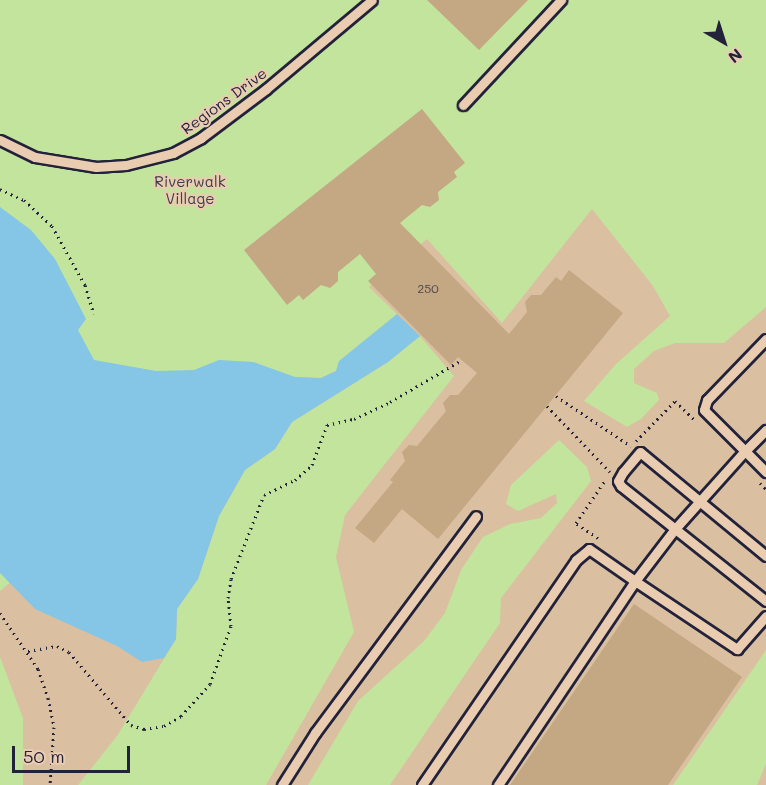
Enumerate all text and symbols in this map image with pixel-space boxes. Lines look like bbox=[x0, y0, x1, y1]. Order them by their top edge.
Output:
north arrow bbox=[694, 12, 754, 72]
text: N bbox=[724, 44, 747, 68]
street label: Regions Drive bbox=[178, 64, 270, 138]
park label: Riverwalk Village bbox=[154, 172, 226, 207]
house number: 250 bbox=[417, 282, 439, 296]
scale bar bbox=[15, 734, 134, 772]
text: 50 m bbox=[23, 744, 65, 768]

